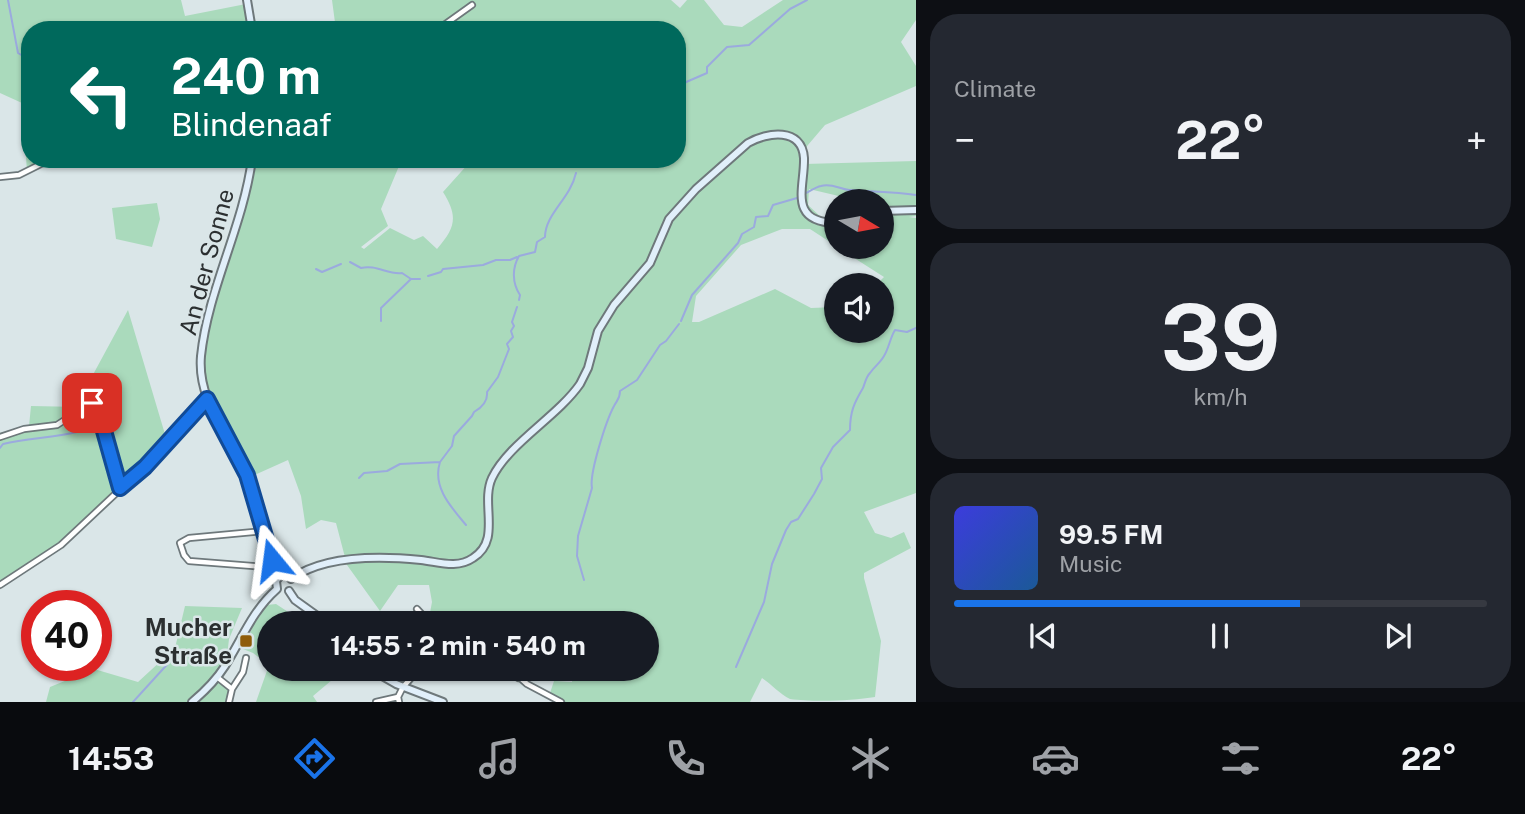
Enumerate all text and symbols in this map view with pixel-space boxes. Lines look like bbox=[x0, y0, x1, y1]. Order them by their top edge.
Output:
text: 240 m bbox=[171, 47, 321, 105]
icon: left bbox=[56, 49, 147, 140]
text: Climate bbox=[954, 75, 1036, 102]
text: Blindenaaf bbox=[171, 106, 332, 143]
text: 22° bbox=[1175, 110, 1266, 171]
text: − bbox=[954, 118, 975, 163]
text: + bbox=[1466, 118, 1487, 163]
street label: An der Sonne bbox=[173, 186, 239, 338]
north arrow bbox=[824, 189, 894, 259]
map controls bbox=[824, 189, 894, 343]
button: sound bbox=[824, 273, 894, 343]
text: 39 bbox=[1160, 284, 1281, 390]
pin bbox=[62, 373, 122, 433]
text: km/h bbox=[1193, 383, 1248, 410]
icon: arrive bbox=[73, 384, 111, 422]
text: 99.5 FM bbox=[1059, 519, 1163, 550]
position arrow bbox=[235, 523, 309, 597]
text: Music bbox=[1059, 550, 1123, 577]
speed limit sign: 40 bbox=[21, 590, 112, 681]
place label: Mucher Straße bbox=[145, 613, 232, 669]
icon: previous bbox=[1024, 617, 1062, 655]
icon: pause bbox=[1201, 617, 1239, 655]
icon: next bbox=[1379, 617, 1417, 655]
text: 14:55 · 2 min · 540 m bbox=[330, 630, 586, 661]
marker: Mucher Straße bbox=[238, 633, 254, 649]
icon: directions bbox=[290, 734, 339, 783]
icon: music bbox=[475, 734, 524, 783]
icon: phone bbox=[661, 734, 710, 783]
icon: climate bbox=[846, 734, 895, 783]
icon: car bbox=[1031, 734, 1080, 783]
icon: filters bbox=[1216, 734, 1265, 783]
text: 14:53 bbox=[68, 740, 154, 777]
text: 22° bbox=[1401, 740, 1457, 777]

